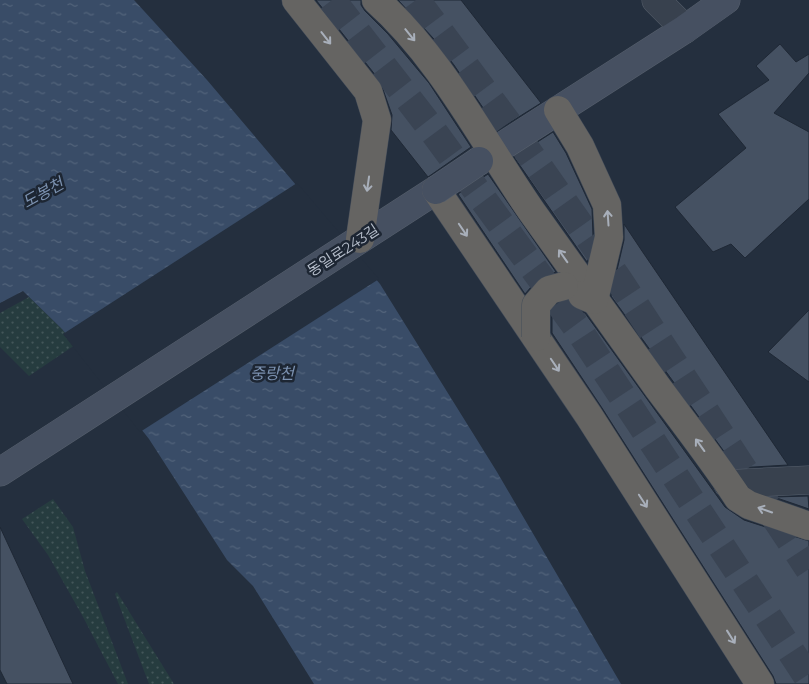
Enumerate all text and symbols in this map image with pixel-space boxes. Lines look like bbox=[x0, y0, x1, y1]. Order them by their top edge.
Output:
one-way arrow bbox=[404, 28, 415, 41]
one-way arrow bbox=[320, 31, 331, 44]
water label: 도봉천 bbox=[19, 173, 69, 212]
one-way arrow bbox=[362, 176, 372, 192]
one-way arrow bbox=[603, 210, 612, 226]
street label: 동일로243길 bbox=[304, 220, 382, 280]
one-way arrow bbox=[458, 223, 468, 237]
one-way arrow bbox=[558, 250, 568, 264]
one-way arrow bbox=[550, 357, 560, 371]
water label: 중랑천 bbox=[250, 364, 296, 383]
one-way arrow bbox=[694, 439, 705, 452]
one-way arrow bbox=[639, 493, 649, 507]
one-way arrow bbox=[757, 505, 773, 515]
one-way arrow bbox=[726, 630, 736, 644]

